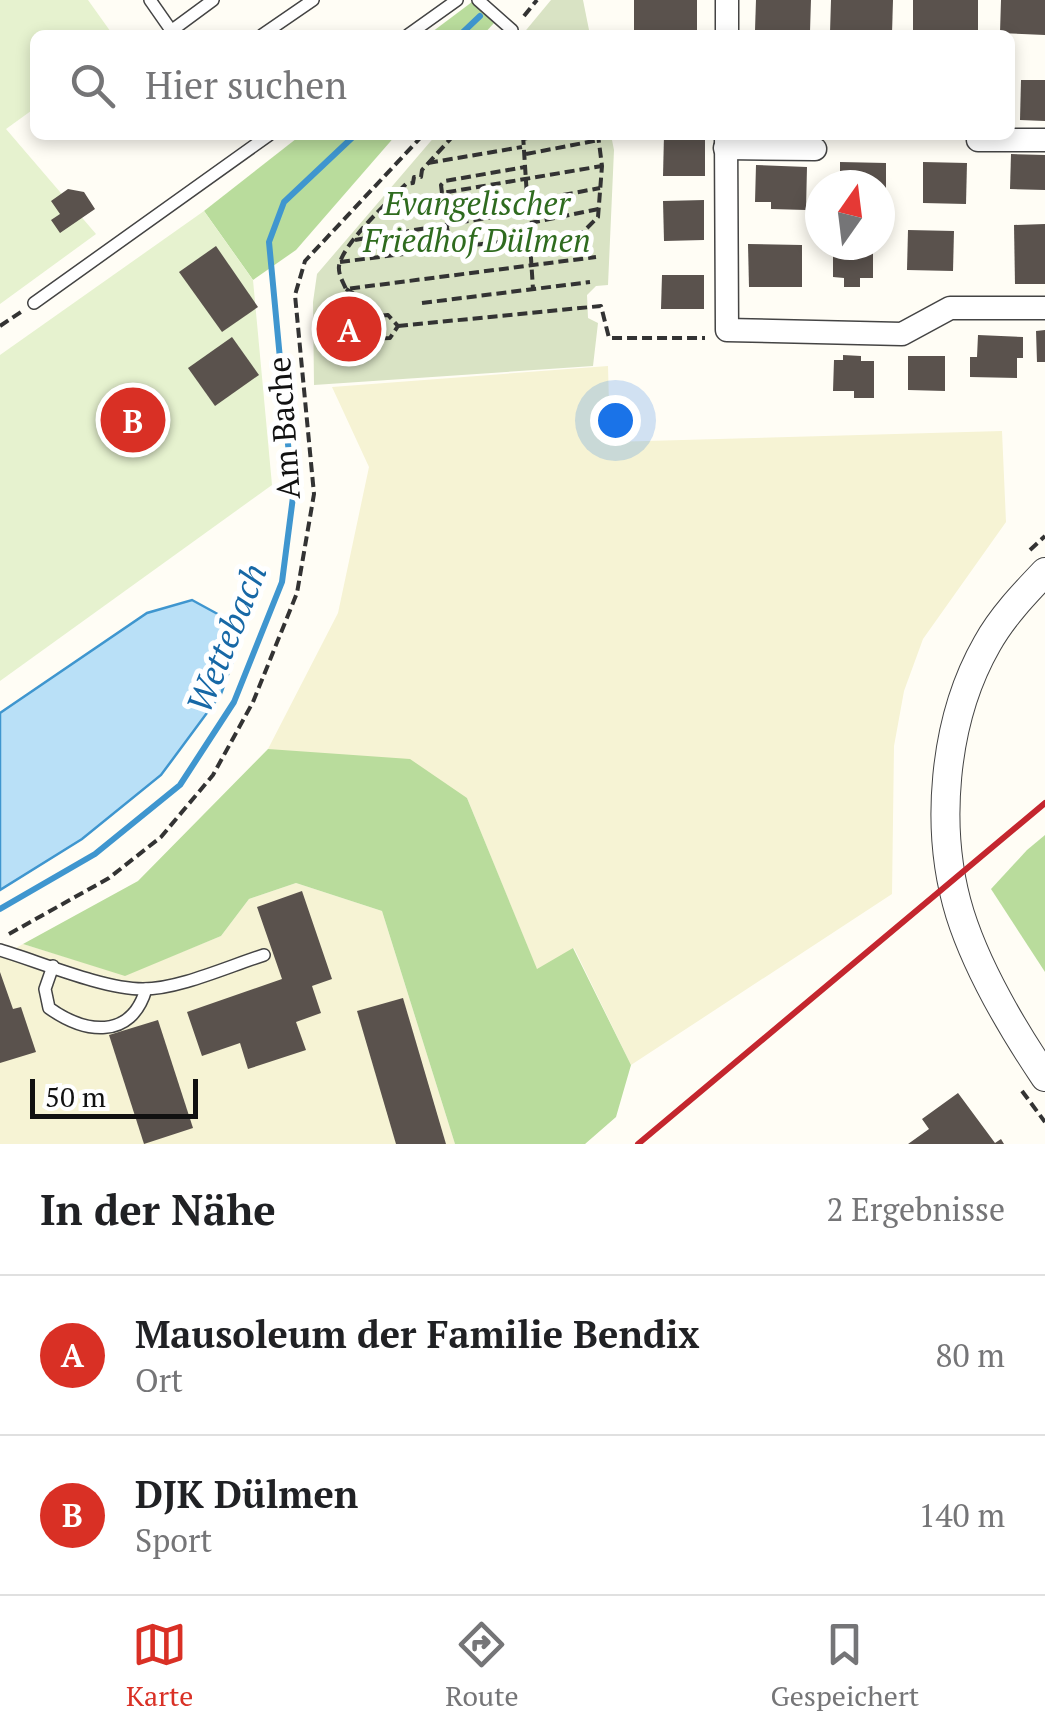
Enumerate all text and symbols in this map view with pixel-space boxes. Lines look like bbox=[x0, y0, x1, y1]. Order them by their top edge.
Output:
search box bbox=[30, 30, 1015, 140]
icon: search bbox=[65, 58, 120, 113]
text: Hier suchen bbox=[145, 60, 347, 110]
north arrow bbox=[805, 170, 895, 260]
park label: Evangelischer Friedhof Dülmen bbox=[362, 182, 591, 261]
pin: A bbox=[316, 292, 382, 366]
street label: Am Bache bbox=[257, 355, 309, 501]
pin: B bbox=[100, 382, 166, 458]
your location bbox=[590, 395, 641, 446]
water label: Wettebach bbox=[175, 556, 277, 720]
scale bar bbox=[30, 1074, 198, 1118]
text: 50 m bbox=[45, 1078, 106, 1115]
text: In der Nähe bbox=[40, 1181, 276, 1237]
text: 2 Ergebnisse bbox=[826, 1188, 1005, 1230]
text: Mausoleum der Familie Bendix bbox=[135, 1309, 700, 1359]
text: A bbox=[61, 1334, 84, 1376]
text: 80 m bbox=[935, 1334, 1005, 1376]
text: Ort bbox=[135, 1359, 183, 1401]
text: DJK Dülmen bbox=[135, 1469, 358, 1519]
text: B bbox=[62, 1494, 83, 1536]
text: 140 m bbox=[918, 1494, 1005, 1536]
text: Sport bbox=[135, 1519, 212, 1561]
tab: Karte bbox=[126, 1617, 193, 1714]
tab: Route bbox=[445, 1617, 519, 1714]
tab: Gespeichert bbox=[770, 1617, 919, 1714]

